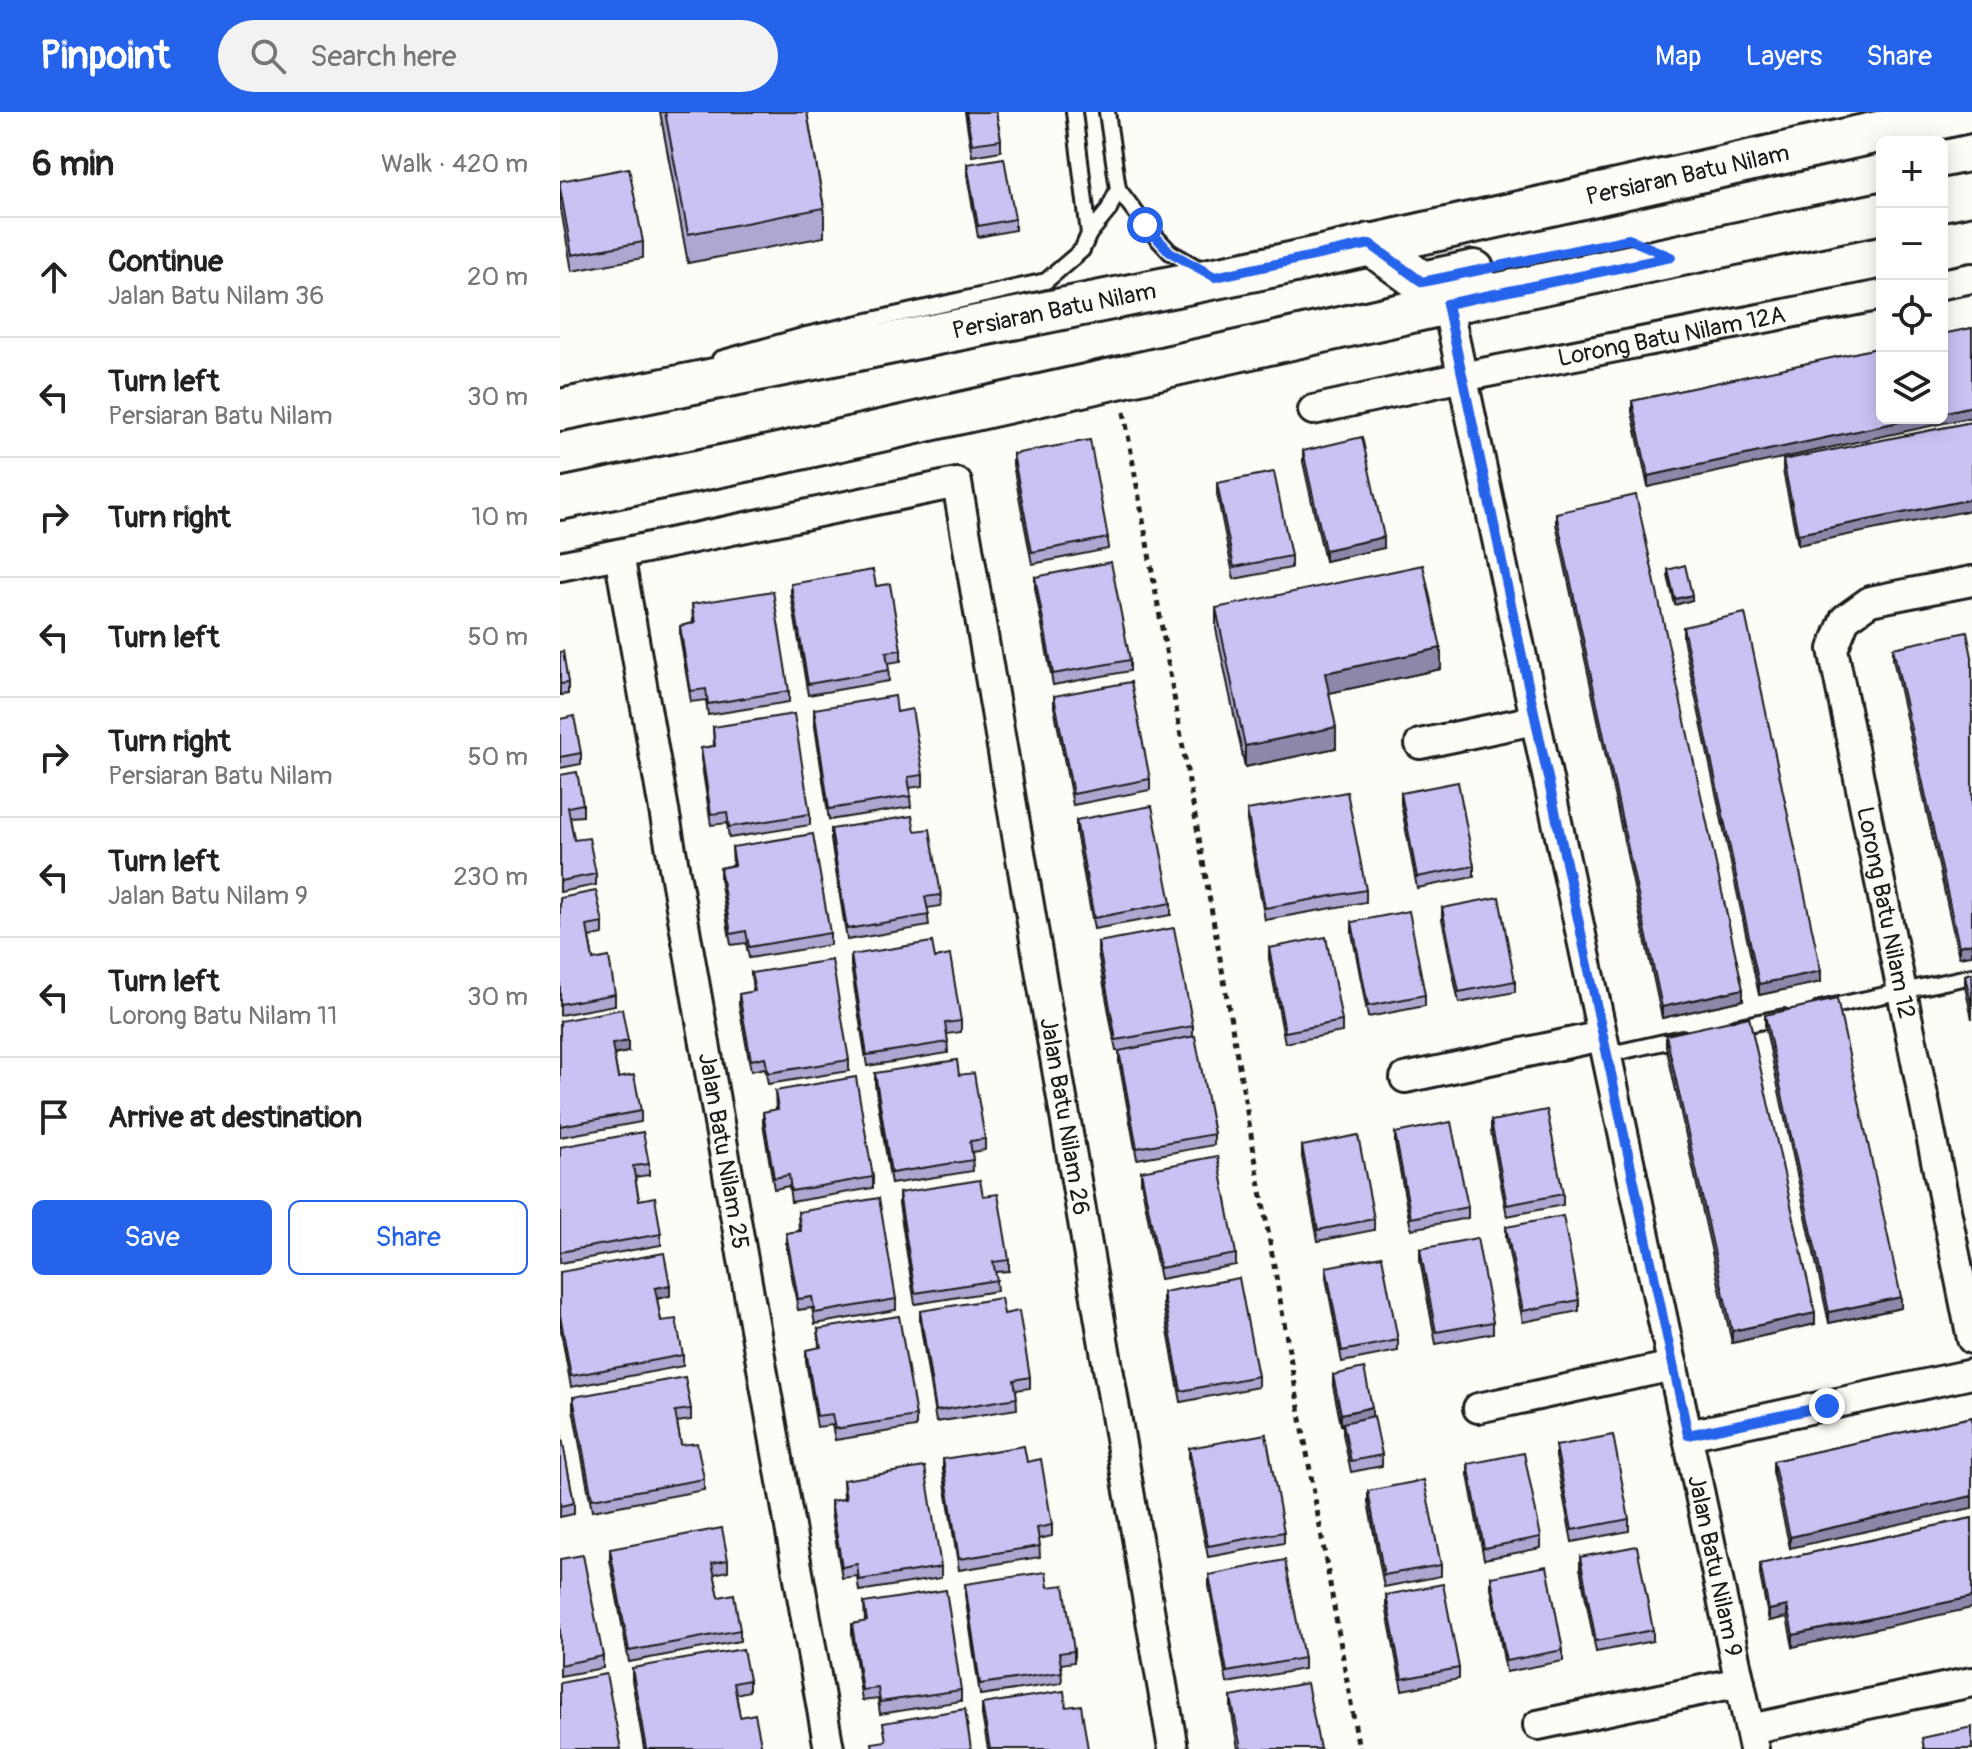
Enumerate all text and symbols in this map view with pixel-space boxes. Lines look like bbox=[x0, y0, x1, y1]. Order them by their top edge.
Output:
search box bbox=[218, 20, 778, 92]
text: Pinpoint bbox=[40, 32, 170, 80]
icon: search bbox=[246, 34, 290, 78]
text: Search here bbox=[310, 38, 457, 75]
text: Map bbox=[1655, 39, 1701, 74]
text: Layers bbox=[1745, 39, 1822, 74]
text: Share bbox=[1866, 39, 1932, 74]
map controls bbox=[1876, 136, 1948, 424]
button: + bbox=[1876, 136, 1948, 208]
street label: Persiaran Batu Nilam bbox=[1583, 138, 1792, 212]
text: 6 min bbox=[32, 143, 114, 186]
text: Walk · 420 m bbox=[381, 148, 528, 180]
route start bbox=[1127, 207, 1163, 243]
button: − bbox=[1876, 208, 1948, 280]
text: Continue bbox=[108, 243, 223, 280]
icon: ahead bbox=[32, 255, 76, 299]
text: 20 m bbox=[467, 261, 528, 293]
street label: Persiaran Batu Nilam bbox=[950, 276, 1159, 346]
text: Jalan Batu Nilam 36 bbox=[108, 280, 324, 312]
button: locate bbox=[1876, 280, 1948, 352]
street label: Lorong Batu Nilam 12A bbox=[1555, 300, 1788, 373]
button: layers bbox=[1876, 352, 1948, 424]
text: Turn left bbox=[108, 363, 219, 400]
icon: left bbox=[32, 375, 76, 419]
text: 30 m bbox=[467, 381, 528, 413]
text: Persiaran Batu Nilam bbox=[108, 400, 333, 432]
icon: right bbox=[32, 495, 76, 539]
text: Turn right bbox=[108, 499, 231, 536]
text: 10 m bbox=[471, 501, 528, 533]
icon: left bbox=[32, 615, 76, 659]
text: Turn left bbox=[108, 619, 219, 656]
text: 50 m bbox=[467, 621, 528, 653]
text: Turn right bbox=[108, 723, 231, 760]
icon: right bbox=[32, 735, 76, 779]
text: 50 m bbox=[467, 741, 528, 773]
text: Persiaran Batu Nilam bbox=[108, 760, 333, 792]
street label: Lorong Batu Nilam 12 bbox=[1850, 804, 1921, 1021]
text: Turn left bbox=[108, 843, 219, 880]
icon: left bbox=[32, 855, 76, 899]
text: 230 m bbox=[453, 861, 528, 893]
text: Jalan Batu Nilam 9 bbox=[108, 880, 308, 912]
text: Turn left bbox=[108, 963, 219, 1000]
icon: left bbox=[32, 975, 76, 1019]
text: 30 m bbox=[467, 981, 528, 1013]
text: Lorong Batu Nilam 11 bbox=[108, 1000, 337, 1032]
street label: Jalan Batu Nilam 26 bbox=[1033, 1015, 1096, 1217]
street label: Jalan Batu Nilam 25 bbox=[692, 1050, 755, 1251]
icon: arrive bbox=[32, 1095, 76, 1139]
text: Arrive at destination bbox=[108, 1099, 362, 1136]
button: Save bbox=[32, 1200, 272, 1275]
button: Share bbox=[288, 1200, 528, 1275]
route end bbox=[1809, 1388, 1845, 1424]
street label: Jalan Batu Nilam 9 bbox=[1681, 1472, 1748, 1659]

